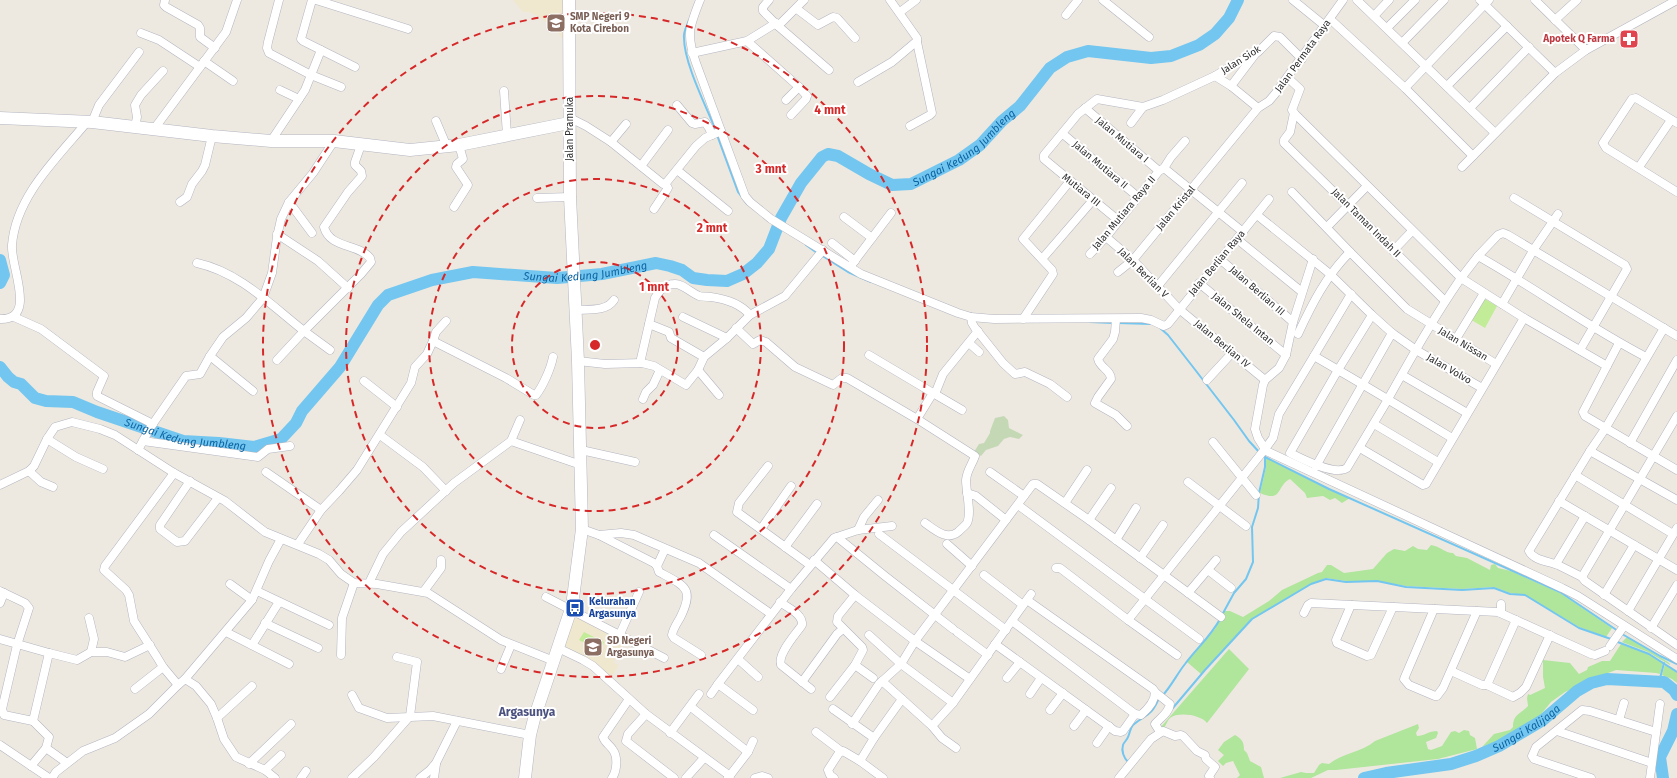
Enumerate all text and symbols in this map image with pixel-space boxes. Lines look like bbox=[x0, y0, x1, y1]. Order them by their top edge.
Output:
place label: SMP Negeri 9 Kota Cirebon bbox=[570, 11, 630, 35]
school or university icon: SMP Negeri 9 Kota Cirebon bbox=[545, 12, 567, 34]
street label: Jalan Permata Raya bbox=[1273, 17, 1333, 95]
pharmacy icon: Apotek Q Farma bbox=[1618, 28, 1640, 50]
place label: Apotek Q Farma bbox=[1542, 33, 1616, 45]
street label: Jalan Siok bbox=[1219, 43, 1264, 77]
street label: Jalan Pramuka bbox=[564, 97, 576, 161]
text: 4 mnt bbox=[814, 103, 846, 117]
water label: Sungai Kedung Jumbleng bbox=[910, 106, 1018, 189]
street label: Jalan Mutiara I bbox=[1093, 114, 1151, 166]
street label: Jalan Mutiara II bbox=[1070, 138, 1130, 192]
text: 3 mnt bbox=[755, 162, 787, 176]
street label: Mutiara III bbox=[1059, 171, 1103, 209]
street label: Jalan Mutiara Raya II bbox=[1090, 174, 1158, 252]
street label: Jalan Kristal bbox=[1154, 183, 1198, 233]
street label: Jalan Taman Indah II bbox=[1329, 186, 1403, 260]
text: 2 mnt bbox=[697, 221, 728, 235]
street label: Jalan Berlian Raya bbox=[1186, 228, 1248, 298]
street label: Jalan Berlian V bbox=[1115, 245, 1171, 301]
water label: Sungai Kedung Jumbleng bbox=[522, 258, 648, 285]
street label: Jalan Berlian III bbox=[1227, 264, 1287, 318]
text: 1 mnt bbox=[639, 280, 669, 294]
street label: Jalan Shela Intan bbox=[1209, 290, 1277, 348]
street label: Jalan Berlian IV bbox=[1192, 317, 1253, 371]
street label: Jalan Nissan bbox=[1436, 325, 1490, 363]
centre of rings bbox=[588, 338, 602, 352]
street label: Jalan Volvo bbox=[1424, 351, 1474, 387]
water label: Sungai Kedung Jumbleng bbox=[122, 415, 247, 453]
place label: Kelurahan Argasunya bbox=[588, 596, 637, 620]
bus stop icon: Kelurahan Argasunya bbox=[564, 597, 586, 619]
place label: SD Negeri Argasunya bbox=[606, 635, 655, 659]
school or university icon: SD Negeri Argasunya bbox=[582, 636, 604, 658]
water label: Sungai Kalijaga bbox=[1489, 702, 1563, 755]
district label: Argasunya bbox=[498, 705, 556, 719]

